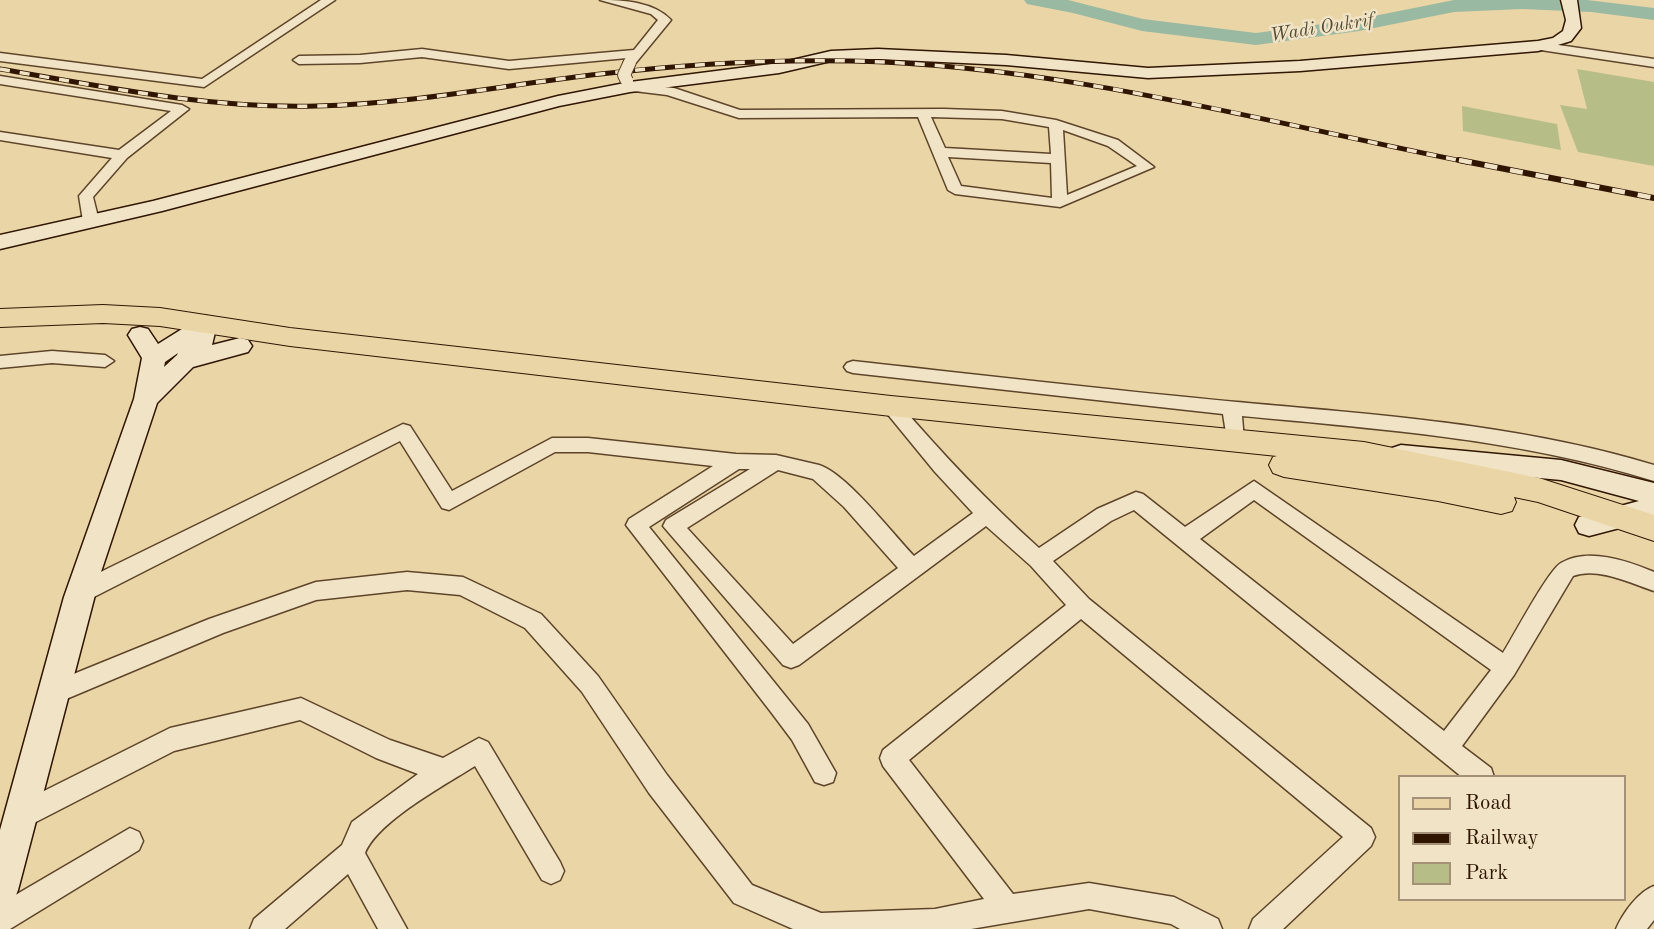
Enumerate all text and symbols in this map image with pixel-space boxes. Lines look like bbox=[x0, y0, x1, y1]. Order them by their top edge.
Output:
water label: Wadi Oukrif bbox=[1268, 9, 1376, 47]
legend bbox=[1398, 775, 1626, 901]
text: Road bbox=[1465, 793, 1512, 814]
text: Railway bbox=[1465, 828, 1539, 849]
text: Park bbox=[1465, 863, 1508, 884]

